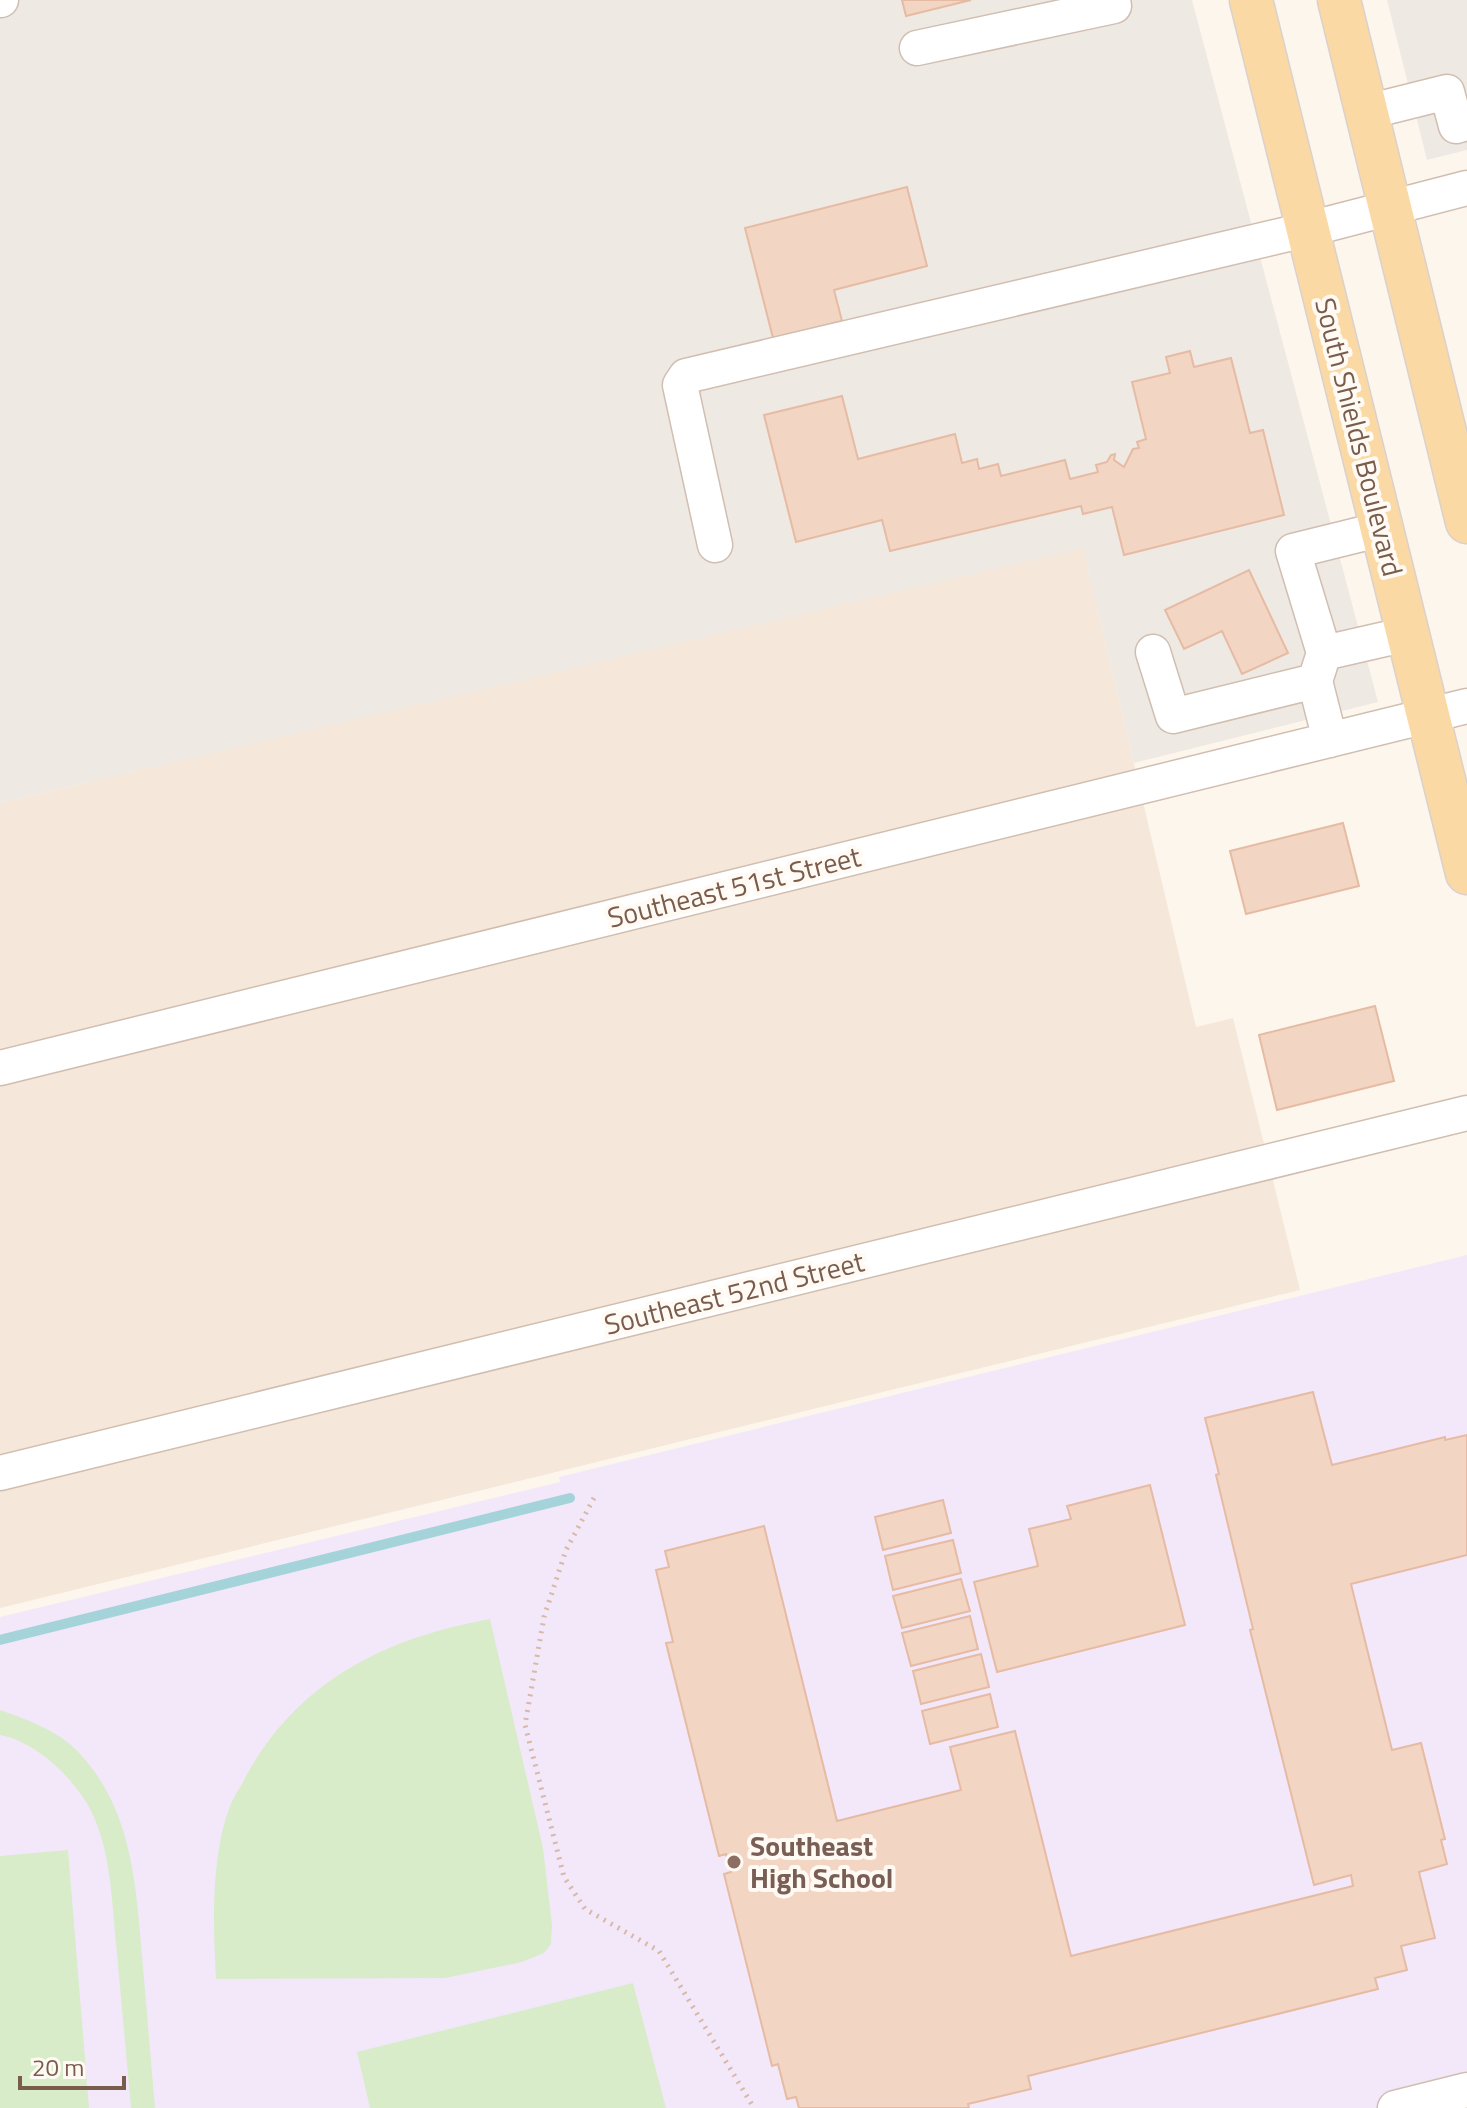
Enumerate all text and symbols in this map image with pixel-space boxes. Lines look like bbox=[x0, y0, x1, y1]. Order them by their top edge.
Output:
street label: South Shields Boulevard bbox=[1304, 293, 1415, 581]
street label: Southeast 51st Street bbox=[603, 834, 865, 939]
street label: Southeast 52nd Street bbox=[599, 1239, 869, 1346]
place label: Southeast High School bbox=[750, 1824, 893, 1899]
marker: Southeast High School bbox=[725, 1853, 743, 1871]
scale bar bbox=[20, 2040, 124, 2090]
text: 20 m bbox=[32, 2049, 84, 2085]

